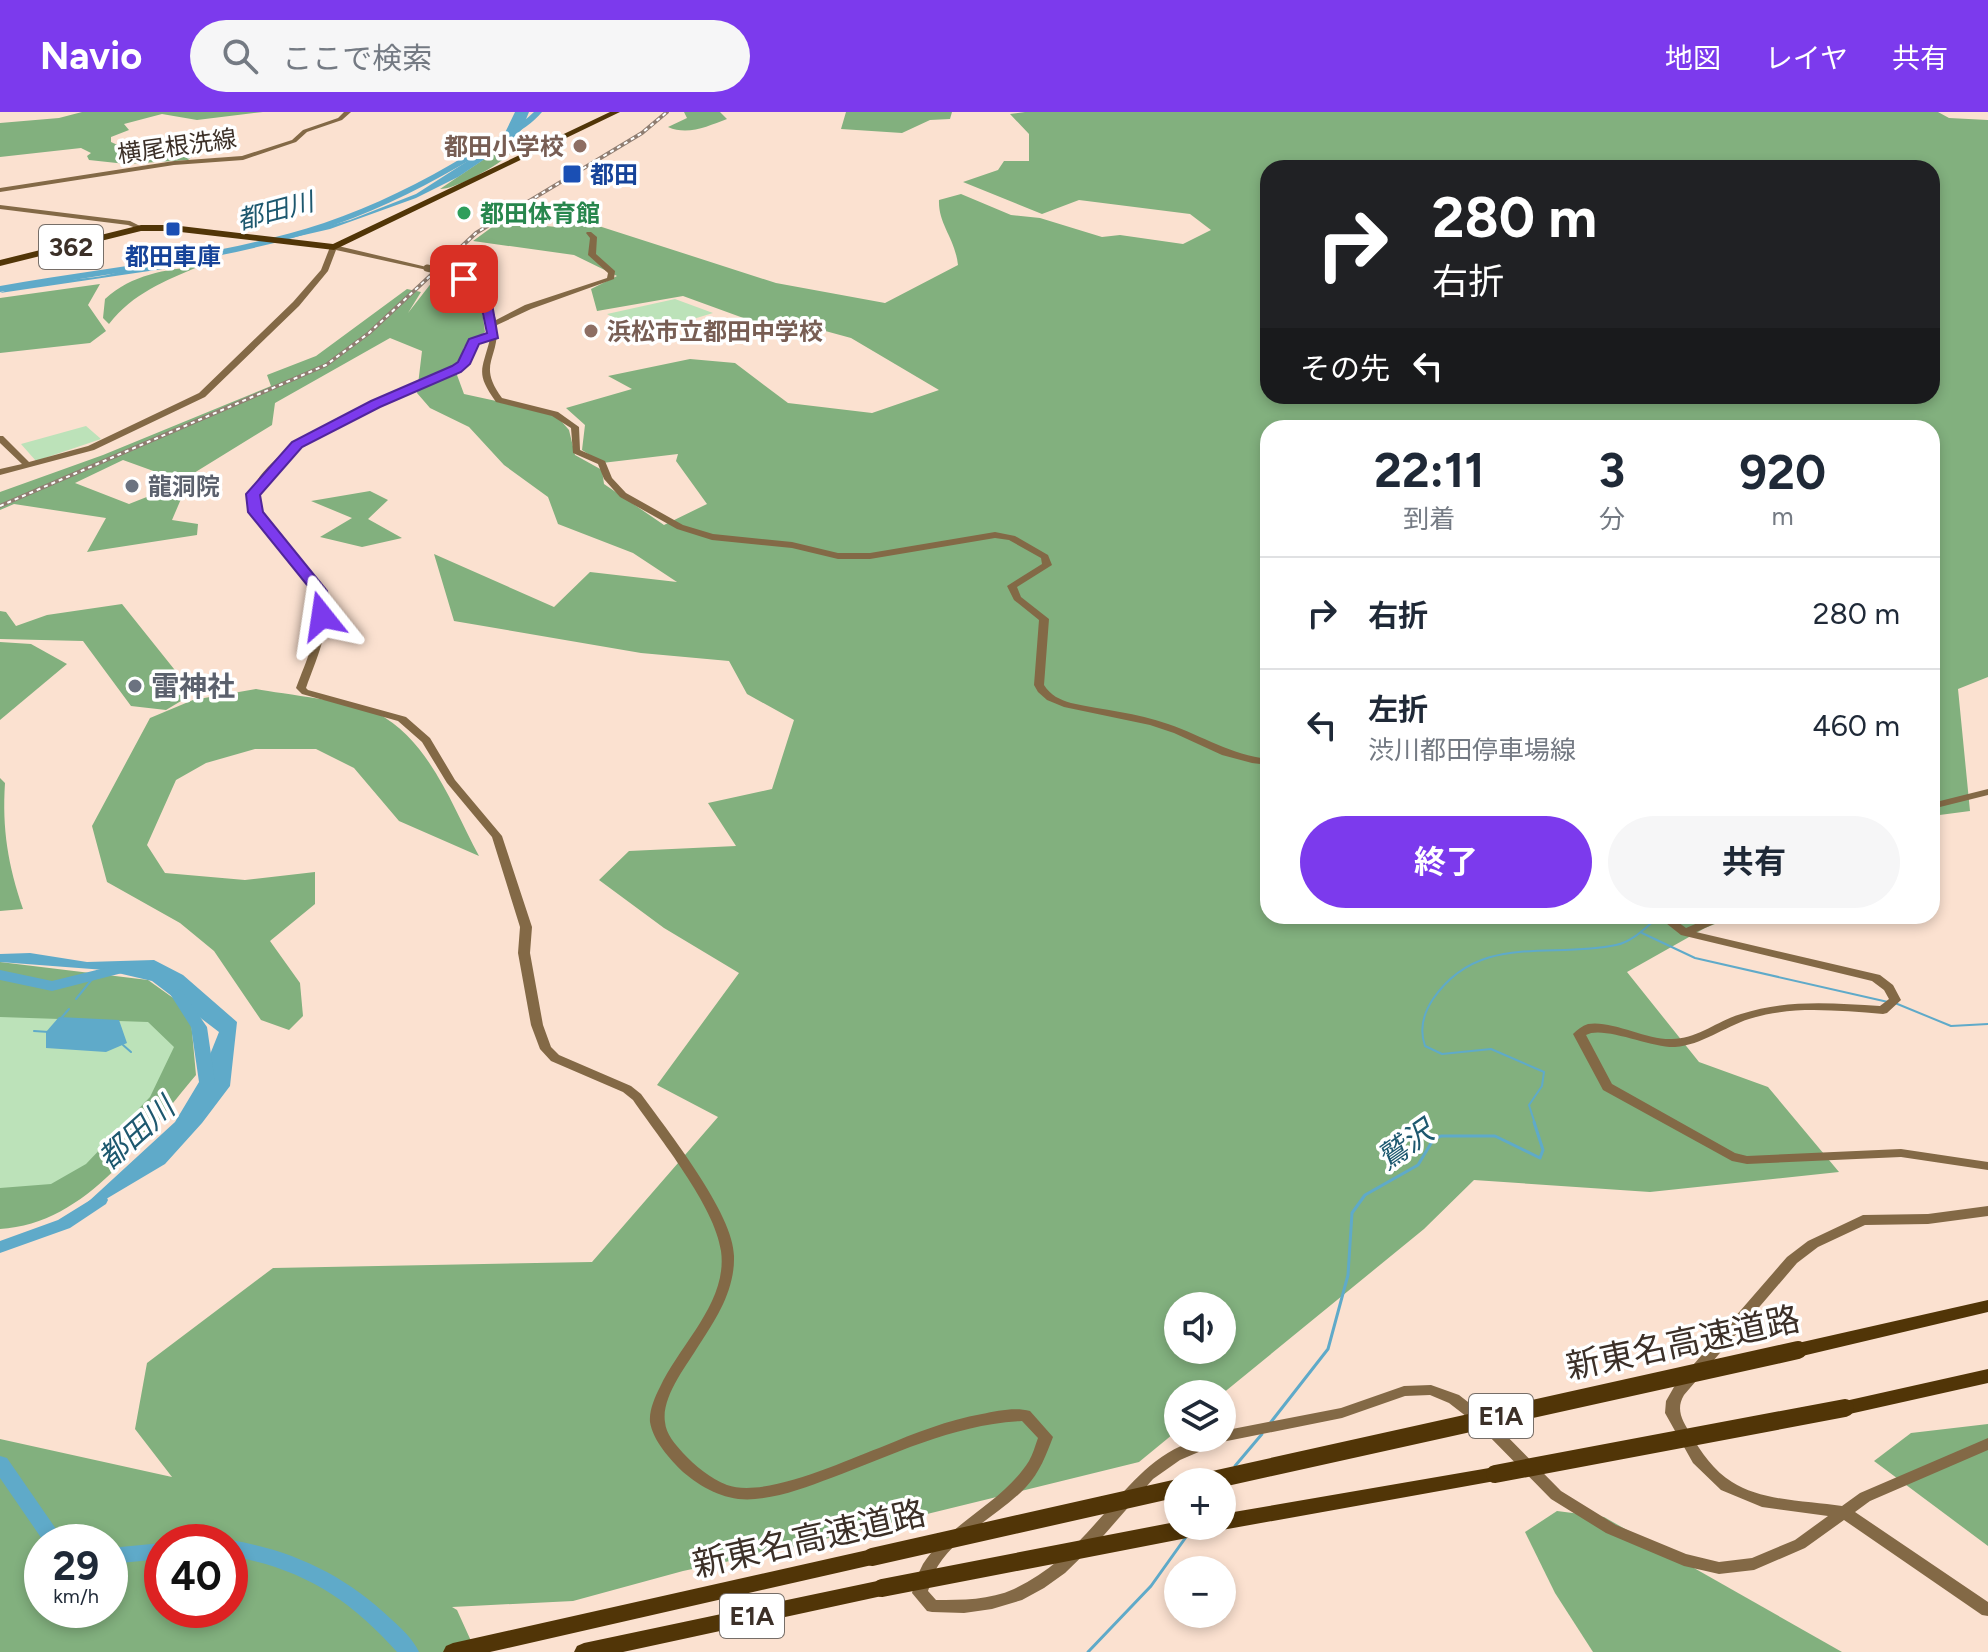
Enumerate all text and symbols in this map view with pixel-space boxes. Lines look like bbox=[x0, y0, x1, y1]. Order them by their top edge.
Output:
search box bbox=[190, 20, 750, 92]
text: Navio bbox=[40, 33, 142, 79]
icon: search bbox=[218, 34, 262, 78]
text: ここで検索 bbox=[282, 40, 432, 77]
text: 地図 bbox=[1665, 41, 1721, 75]
text: レイヤ bbox=[1765, 41, 1848, 75]
text: 共有 bbox=[1892, 41, 1948, 75]
street label: 横尾根洗線 bbox=[116, 123, 238, 169]
place label: 都田小学校 bbox=[444, 132, 564, 161]
marker: 都田小学校 bbox=[571, 137, 589, 155]
place label: 都田 bbox=[590, 160, 638, 189]
marker: 都田 bbox=[561, 163, 583, 185]
text: 280 m bbox=[1432, 184, 1597, 251]
water label: 都田川 bbox=[233, 185, 320, 237]
icon: right bbox=[1300, 192, 1404, 296]
place label: 都田体育館 bbox=[480, 199, 600, 228]
marker: 都田体育館 bbox=[455, 204, 473, 222]
marker: 都田車庫 bbox=[164, 220, 182, 238]
road number: 362 bbox=[39, 225, 103, 269]
place label: 都田車庫 bbox=[125, 242, 221, 271]
pin bbox=[430, 245, 498, 313]
icon: arrive bbox=[442, 257, 486, 301]
text: 右折 bbox=[1432, 260, 1504, 303]
place label: 浜松市立都田中学校 bbox=[607, 317, 823, 346]
marker: 浜松市立都田中学校 bbox=[582, 322, 600, 340]
icon: left bbox=[1406, 344, 1450, 388]
text: その先 bbox=[1300, 350, 1390, 387]
text: 22:11 bbox=[1374, 441, 1485, 499]
text: 3 bbox=[1599, 441, 1625, 499]
text: 920 bbox=[1739, 443, 1826, 501]
place label: 龍洞院 bbox=[148, 472, 220, 501]
marker: 龍洞院 bbox=[123, 477, 141, 495]
text: m bbox=[1772, 500, 1794, 532]
text: 到着 bbox=[1403, 503, 1455, 535]
text: 分 bbox=[1599, 503, 1625, 535]
position arrow bbox=[280, 574, 364, 658]
icon: right bbox=[1300, 591, 1344, 635]
text: 280 m bbox=[1813, 595, 1900, 632]
text: 右折 bbox=[1368, 597, 1428, 634]
place label: 雷神社 bbox=[151, 669, 235, 703]
marker: 雷神社 bbox=[126, 677, 144, 695]
text: 左折 bbox=[1368, 691, 1428, 728]
icon: left bbox=[1300, 703, 1344, 747]
text: 460 m bbox=[1812, 707, 1900, 744]
text: 渋川都田停車場線 bbox=[1368, 734, 1576, 766]
button: 終了 bbox=[1300, 816, 1592, 908]
button: 共有 bbox=[1608, 816, 1900, 908]
water label: 都田川 bbox=[90, 1087, 184, 1177]
water label: 鷲沢 bbox=[1370, 1110, 1443, 1177]
map controls bbox=[1164, 1292, 1236, 1628]
button: sound bbox=[1164, 1292, 1236, 1364]
street label: 新東名高速道路 bbox=[1562, 1298, 1804, 1388]
button: layers bbox=[1164, 1380, 1236, 1452]
road number: E1A bbox=[1469, 1394, 1533, 1438]
button: + bbox=[1164, 1468, 1236, 1540]
street label: 新東名高速道路 bbox=[688, 1492, 930, 1586]
speed limit sign: 40 bbox=[144, 1524, 248, 1628]
text: 29 bbox=[53, 1542, 99, 1590]
button: − bbox=[1164, 1556, 1236, 1628]
text: km/h bbox=[53, 1584, 99, 1608]
road number: E1A bbox=[720, 1594, 784, 1638]

